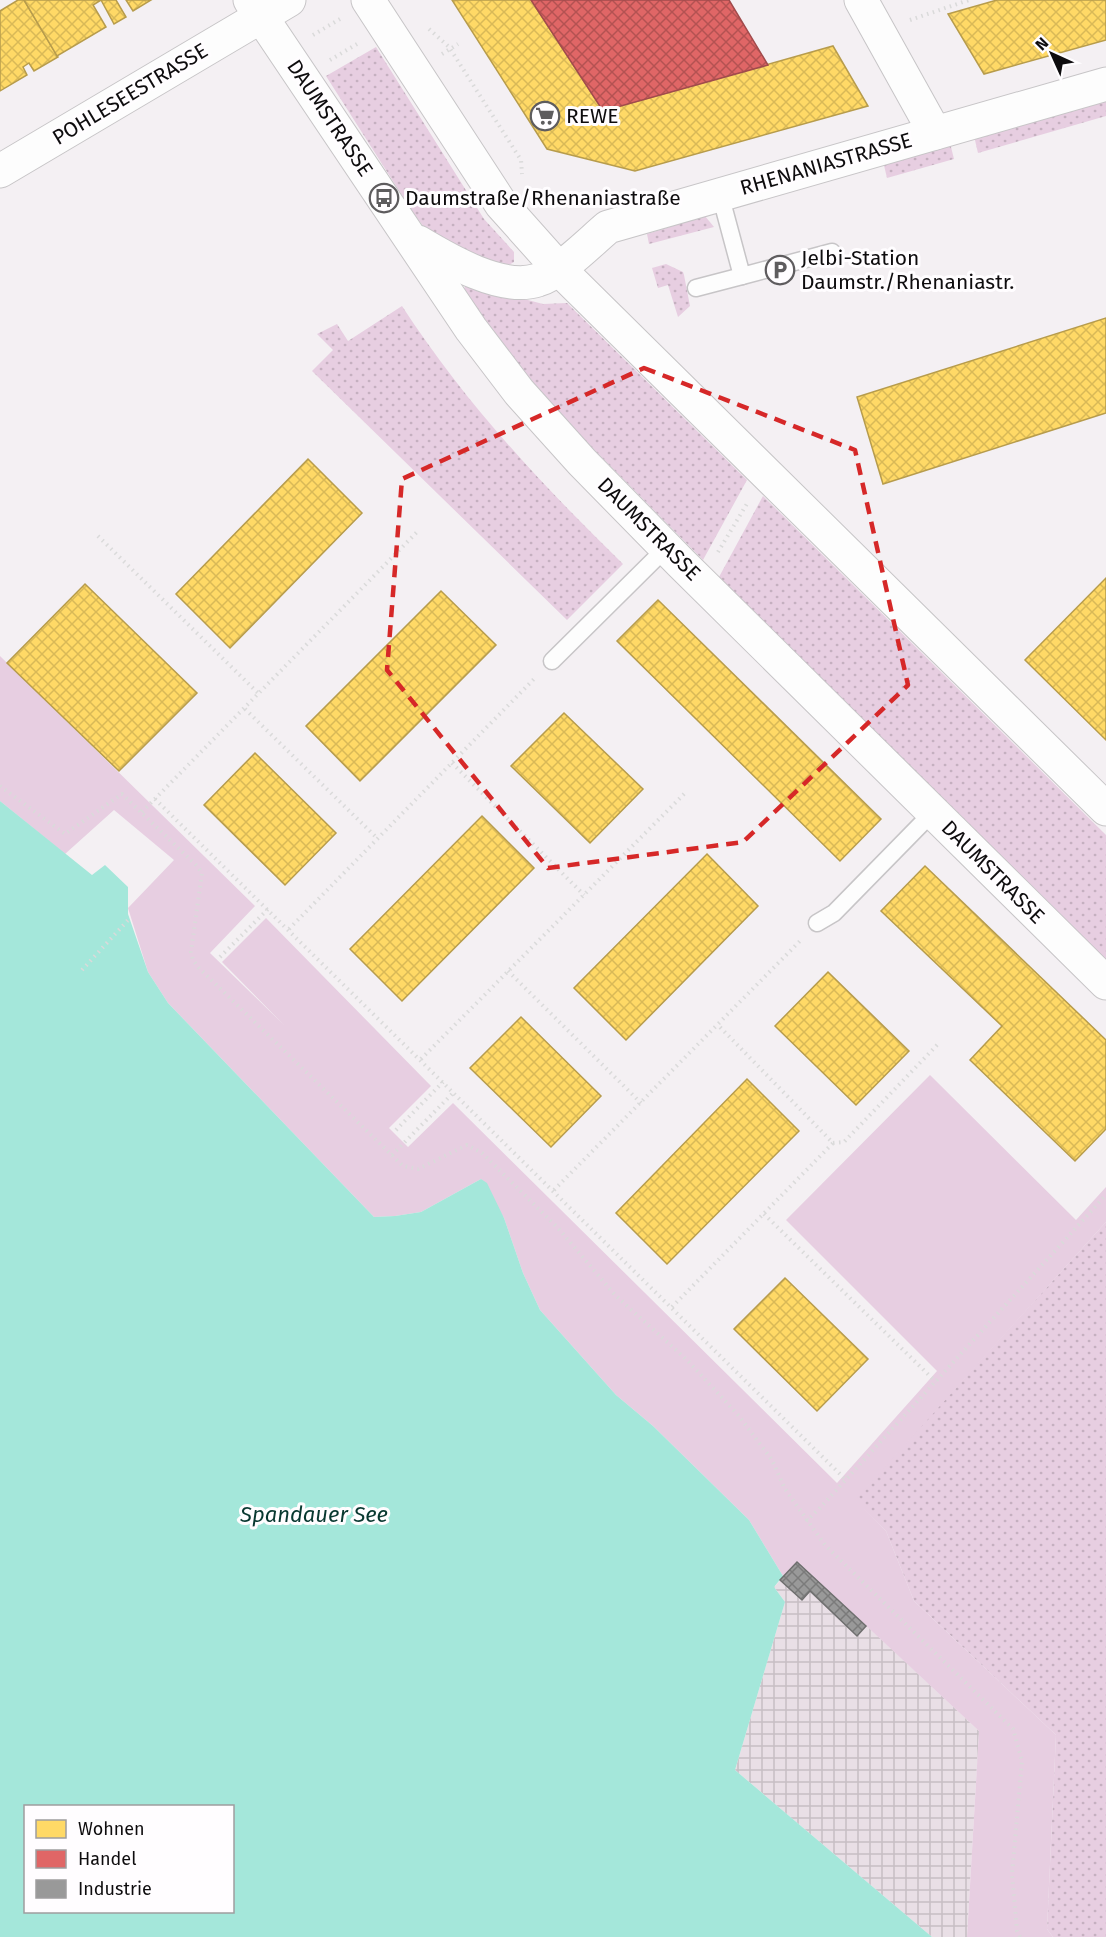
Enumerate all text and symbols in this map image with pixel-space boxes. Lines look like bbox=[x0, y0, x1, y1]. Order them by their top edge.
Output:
north arrow bbox=[1022, 24, 1082, 84]
text: N bbox=[1031, 33, 1052, 54]
street label: POHLESEESTRASSE bbox=[48, 37, 212, 151]
street label: DAUMSTRASSE bbox=[281, 55, 379, 181]
supermarket icon: REWE bbox=[529, 100, 561, 132]
place label: REWE bbox=[566, 103, 619, 129]
street label: RHENANIASTRASSE bbox=[737, 127, 915, 201]
bus stop icon: Daumstraße/Rhenaniastraße bbox=[368, 182, 400, 214]
place label: Daumstraße/Rhenaniastraße bbox=[405, 185, 681, 211]
place label: Jelbi-Station Daumstr./Rhenaniastr. bbox=[801, 245, 1014, 295]
parking icon: Jelbi-Station Daumstr./Rhenaniastr. bbox=[764, 254, 796, 286]
street label: DAUMSTRASSE bbox=[592, 472, 706, 586]
street label: DAUMSTRASSE bbox=[936, 815, 1050, 929]
water label: Spandauer See bbox=[239, 1501, 388, 1528]
legend bbox=[24, 1805, 234, 1913]
text: Wohnen bbox=[78, 1818, 145, 1840]
text: Handel bbox=[78, 1848, 136, 1870]
text: Industrie bbox=[78, 1878, 152, 1900]

